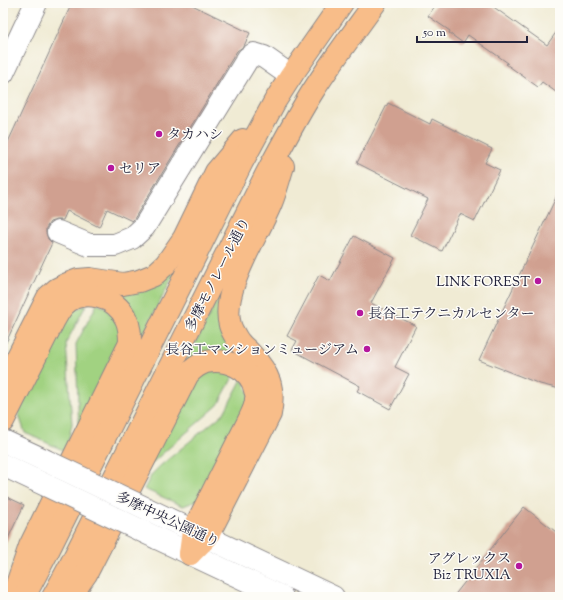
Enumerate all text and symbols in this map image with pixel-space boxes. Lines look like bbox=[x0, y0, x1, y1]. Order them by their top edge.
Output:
scale bar bbox=[417, 18, 527, 44]
text: 50 m bbox=[422, 24, 446, 42]
place label: タカハシ bbox=[167, 126, 223, 146]
marker: タカハシ bbox=[154, 129, 164, 139]
place label: セリア bbox=[119, 160, 161, 180]
marker: セリア bbox=[106, 163, 116, 173]
street label: 多摩モノレール通り bbox=[181, 215, 256, 335]
place label: LINK FOREST bbox=[436, 273, 530, 293]
marker: LINK FOREST bbox=[533, 276, 543, 286]
place label: 長谷工テクニカルセンター bbox=[368, 305, 535, 325]
marker: 長谷工テクニカルセンター bbox=[355, 308, 365, 318]
place label: 長谷工マンションミュージアム bbox=[165, 341, 359, 361]
marker: 長谷工マンションミュージアム bbox=[362, 344, 372, 354]
street label: 多摩中央公園通り bbox=[112, 488, 222, 554]
place label: アグレックス Biz TRUXIA bbox=[428, 550, 512, 586]
marker: アグレックス Biz TRUXIA bbox=[514, 561, 524, 571]

